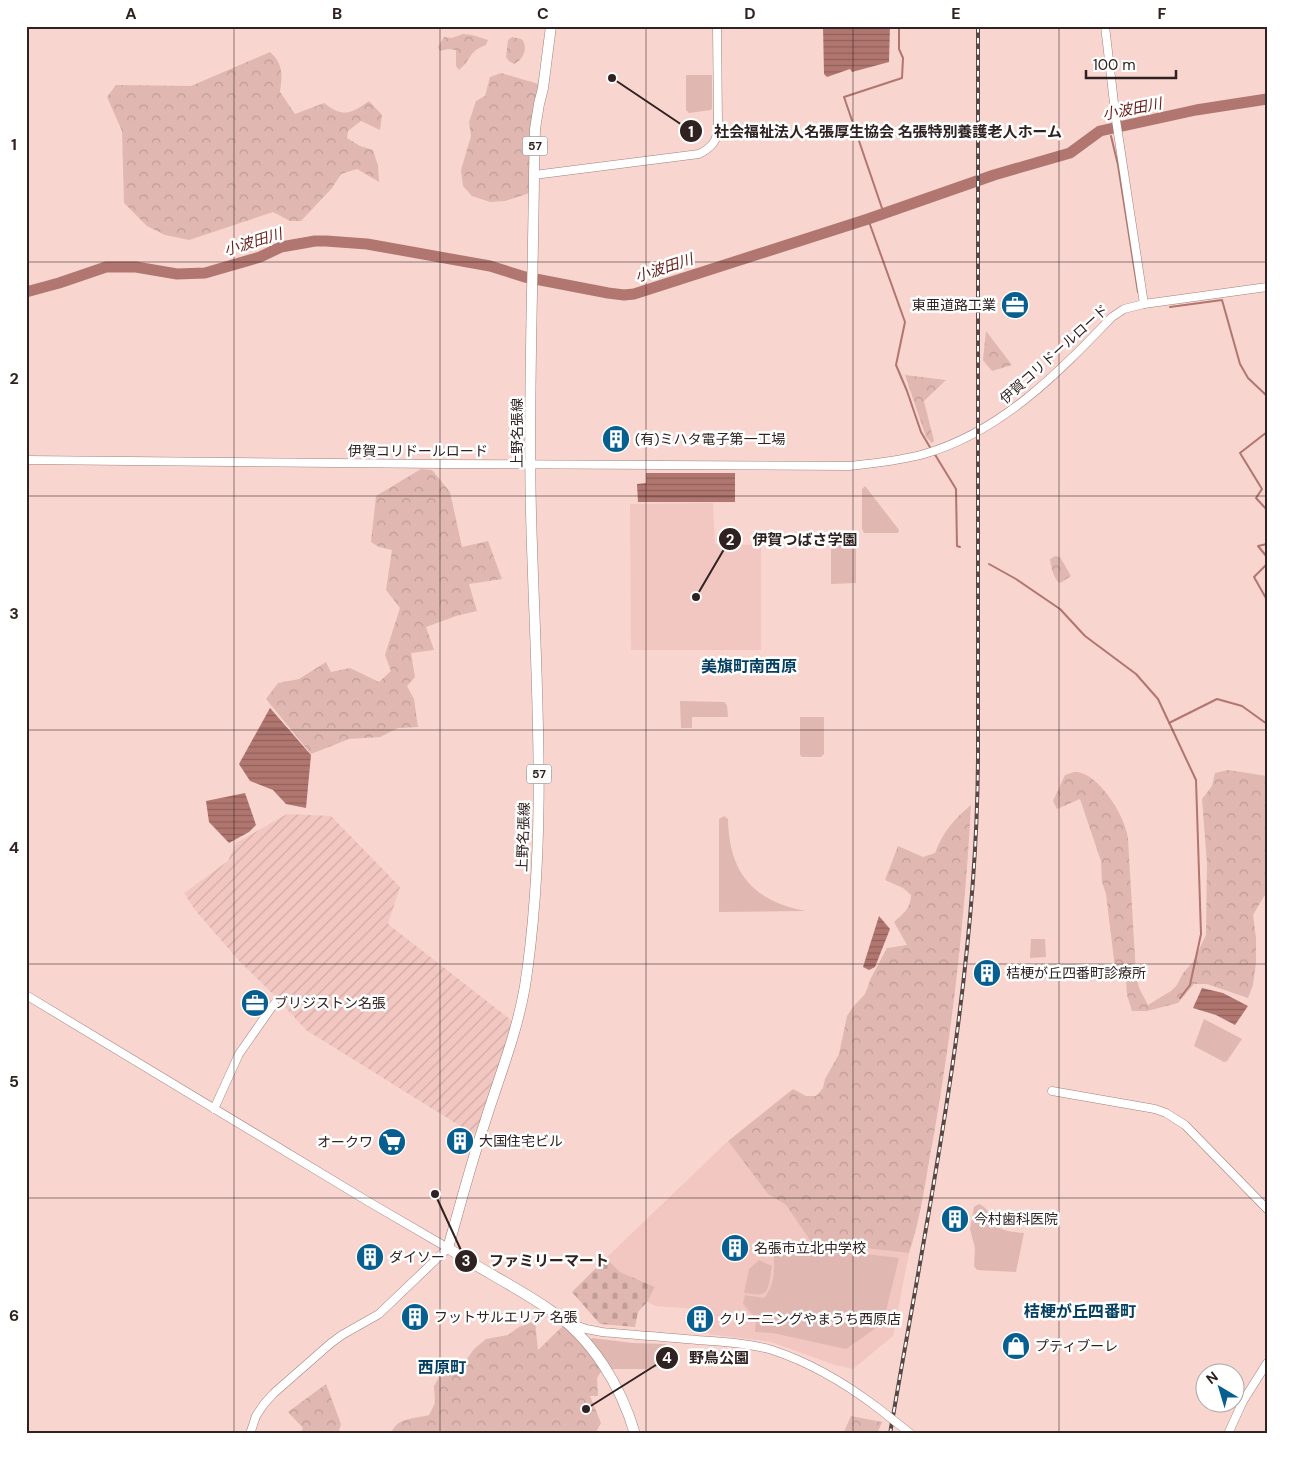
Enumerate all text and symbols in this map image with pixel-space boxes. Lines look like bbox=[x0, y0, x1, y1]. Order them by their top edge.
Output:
text: A bbox=[125, 3, 137, 24]
text: B bbox=[332, 3, 342, 24]
text: C bbox=[537, 3, 549, 24]
text: D bbox=[744, 3, 756, 24]
text: E bbox=[951, 3, 961, 24]
text: F bbox=[1158, 3, 1167, 24]
scale bar bbox=[1086, 48, 1176, 80]
text: 100 m bbox=[1093, 55, 1136, 75]
water label: 小波田川 bbox=[1101, 93, 1165, 125]
callout: 社会福祉法人名張厚生協会 名張特別養護老人ホーム bbox=[679, 116, 1072, 146]
text: 1 bbox=[688, 122, 694, 142]
text: 社会福祉法人名張厚生協会 名張特別養護老人ホーム bbox=[714, 122, 1062, 142]
text: 1 bbox=[11, 134, 17, 155]
road number: 57 bbox=[522, 136, 548, 156]
water label: 小波田川 bbox=[221, 223, 287, 260]
water label: 小波田川 bbox=[632, 249, 698, 287]
office icon: 東亜道路工業 bbox=[1000, 290, 1030, 320]
place label: 東亜道路工業 bbox=[912, 296, 996, 314]
street label: 伊賀コリドールロード bbox=[996, 300, 1112, 408]
text: 2 bbox=[9, 368, 19, 389]
street label: 上野名張線 bbox=[508, 398, 526, 468]
building icon: (有)ミハタ電子第一工場 bbox=[601, 424, 631, 454]
place label: (有)ミハタ電子第一工場 bbox=[635, 430, 785, 448]
street label: 伊賀コリドールロード bbox=[348, 442, 488, 460]
callout: 伊賀つばさ学園 bbox=[718, 524, 868, 554]
text: 2 bbox=[726, 530, 735, 550]
text: 伊賀つばさ学園 bbox=[752, 530, 858, 550]
text: 3 bbox=[9, 603, 19, 624]
district label: 美旗町南西原 bbox=[701, 656, 797, 677]
road number: 57 bbox=[526, 764, 552, 784]
street label: 上野名張線 bbox=[513, 802, 533, 872]
text: 4 bbox=[9, 837, 19, 858]
building icon: 桔梗が丘四番町診療所 bbox=[972, 958, 1002, 988]
place label: 桔梗が丘四番町診療所 bbox=[1006, 964, 1146, 982]
office icon: ブリジストン名張 bbox=[240, 988, 270, 1018]
place label: ブリジストン名張 bbox=[274, 994, 386, 1012]
text: 5 bbox=[9, 1071, 19, 1092]
building icon: 大国住宅ビル bbox=[445, 1126, 475, 1156]
supermarket icon: オークワ bbox=[377, 1127, 407, 1157]
place label: 大国住宅ビル bbox=[479, 1132, 563, 1150]
place label: オークワ bbox=[317, 1133, 373, 1151]
building icon: 今村歯科医院 bbox=[940, 1204, 970, 1234]
place label: 今村歯科医院 bbox=[974, 1210, 1058, 1228]
building icon: 名張市立北中学校 bbox=[720, 1233, 750, 1263]
place label: 名張市立北中学校 bbox=[754, 1239, 866, 1257]
building icon: ダイソー bbox=[355, 1242, 385, 1272]
callout: ファミリーマート bbox=[454, 1246, 619, 1276]
place label: ダイソー bbox=[389, 1248, 445, 1266]
text: 3 bbox=[461, 1251, 471, 1271]
text: ファミリーマート bbox=[489, 1251, 609, 1271]
district label: 桔梗が丘四番町 bbox=[1024, 1301, 1136, 1322]
building icon: フットサルエリア 名張 bbox=[400, 1302, 430, 1332]
building icon: クリーニングやまうち西原店 bbox=[685, 1304, 715, 1334]
text: 6 bbox=[9, 1305, 19, 1326]
place label: フットサルエリア 名張 bbox=[434, 1308, 578, 1326]
place label: クリーニングやまうち西原店 bbox=[719, 1310, 901, 1328]
shop icon: プティブーレ bbox=[1001, 1331, 1031, 1361]
place label: プティブーレ bbox=[1035, 1337, 1118, 1355]
callout: 野鳥公園 bbox=[654, 1343, 759, 1373]
text: 4 bbox=[662, 1348, 672, 1368]
text: 野鳥公園 bbox=[689, 1348, 749, 1368]
district label: 西原町 bbox=[418, 1357, 466, 1378]
north arrow bbox=[1196, 1362, 1246, 1412]
text: N bbox=[1202, 1368, 1222, 1388]

